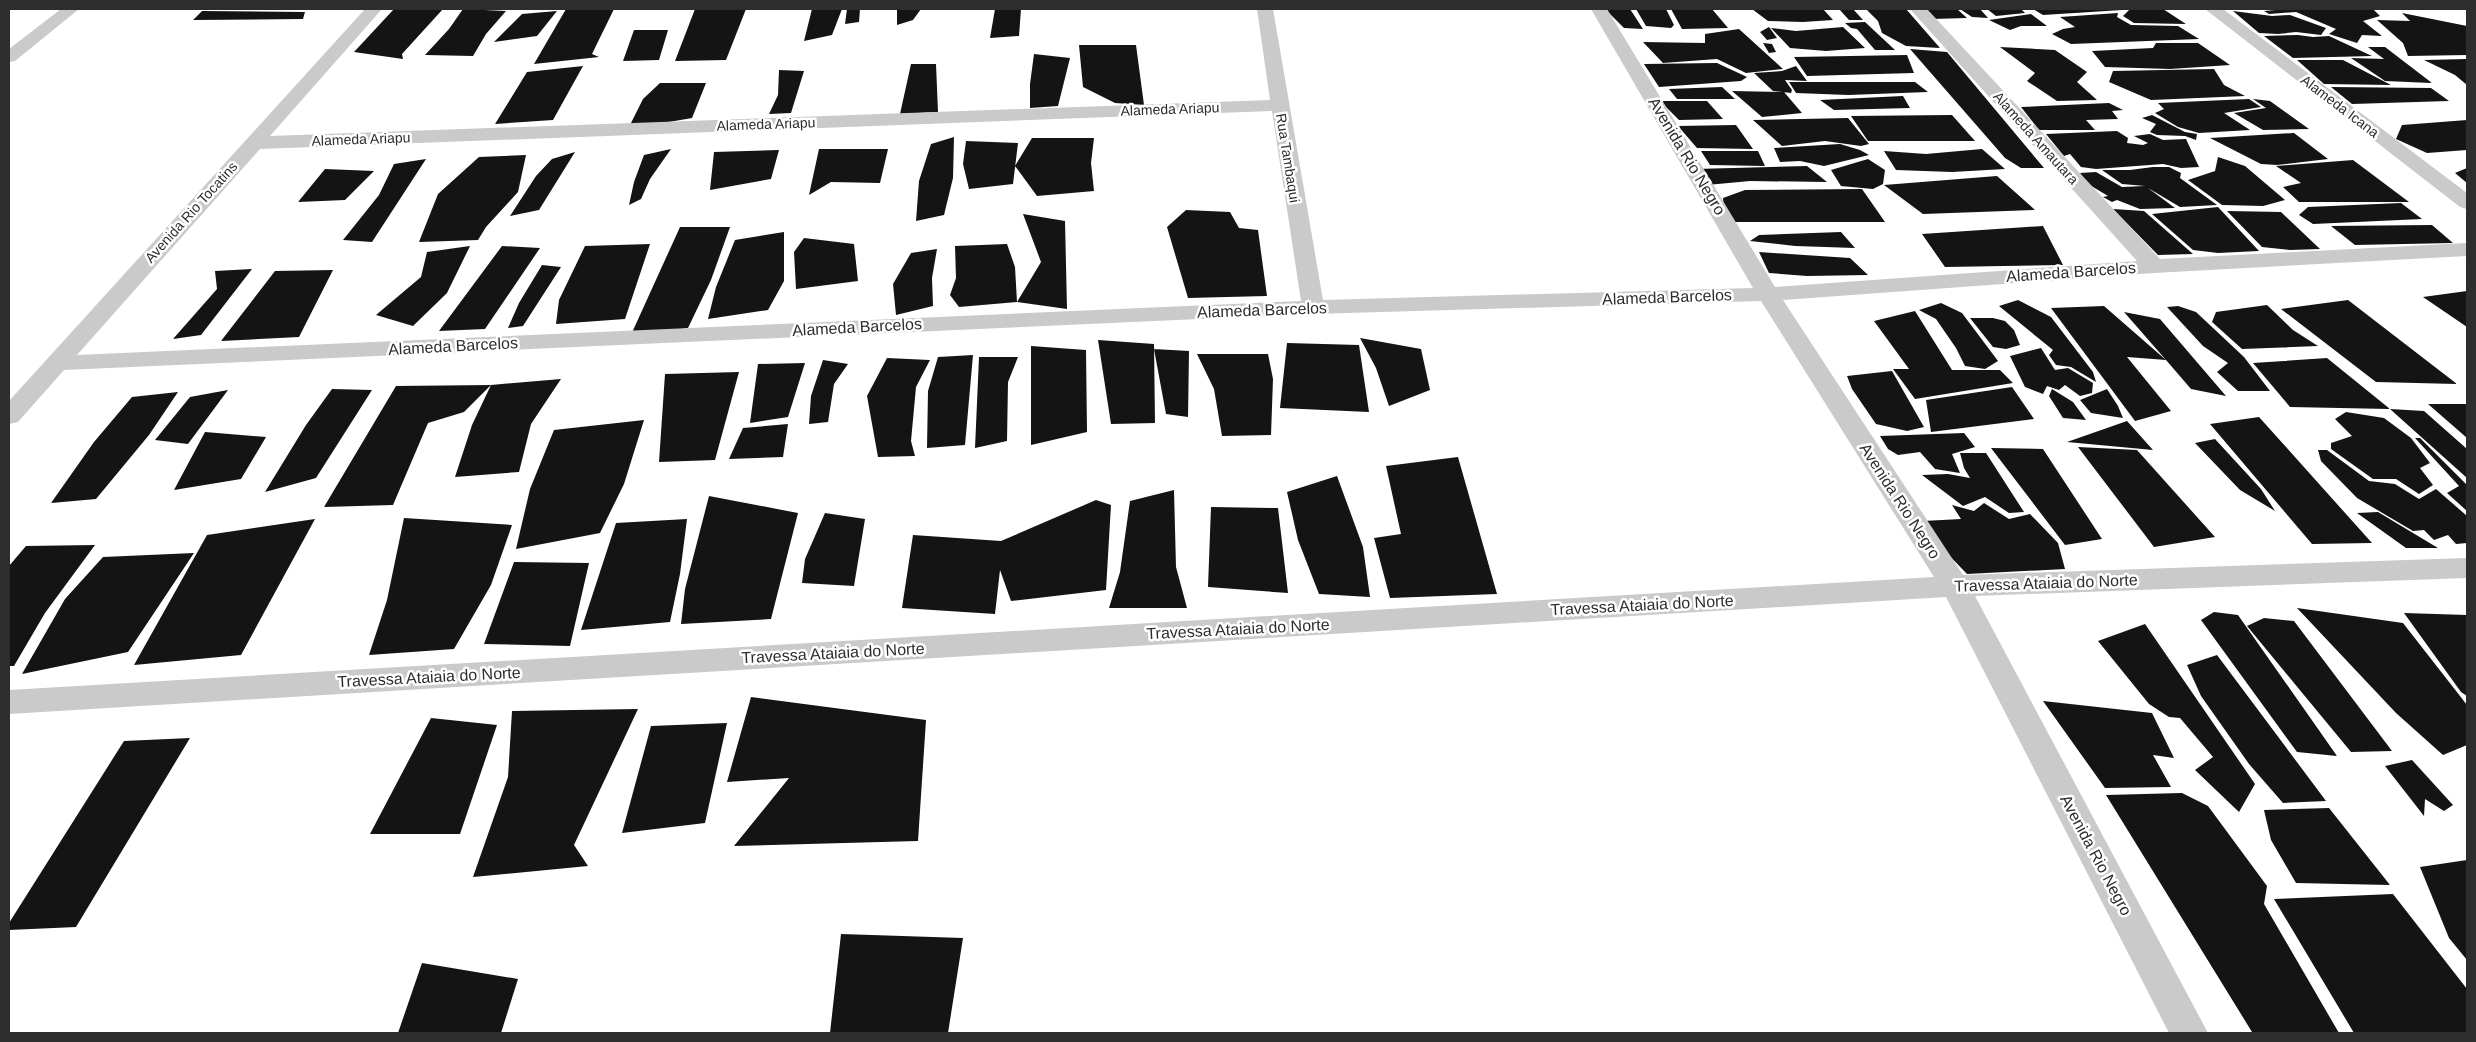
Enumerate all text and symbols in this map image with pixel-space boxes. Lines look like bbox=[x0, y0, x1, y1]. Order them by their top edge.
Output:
street label: Alameda Icana bbox=[2298, 72, 2382, 141]
street label: Alameda Amautara bbox=[1990, 88, 2082, 188]
street label: Avenida Rio Negro bbox=[1645, 94, 1729, 218]
street label: Alameda Ariapu bbox=[1120, 99, 1220, 119]
street label: Rua Tambaqui bbox=[1273, 112, 1303, 204]
street label: Alameda Ariapu bbox=[716, 114, 816, 134]
street label: Alameda Ariapu bbox=[311, 129, 411, 149]
street label: Avenida Rio Tocatins bbox=[141, 158, 241, 266]
street label: Alameda Barcelos bbox=[2006, 259, 2136, 285]
street label: Alameda Barcelos bbox=[1602, 286, 1732, 308]
street label: Alameda Barcelos bbox=[1197, 299, 1327, 321]
street label: Alameda Barcelos bbox=[792, 315, 922, 339]
street label: Alameda Barcelos bbox=[388, 334, 518, 358]
street label: Avenida Rio Negro bbox=[1856, 440, 1944, 562]
street label: Travessa Ataiaia do Norte bbox=[1954, 571, 2138, 595]
street label: Travessa Ataiaia do Norte bbox=[1550, 592, 1734, 618]
street label: Travessa Ataiaia do Norte bbox=[1146, 616, 1330, 642]
street label: Travessa Ataiaia do Norte bbox=[741, 640, 925, 666]
street label: Travessa Ataiaia do Norte bbox=[337, 664, 521, 690]
street label: Avenida Rio Negro bbox=[2057, 792, 2135, 918]

